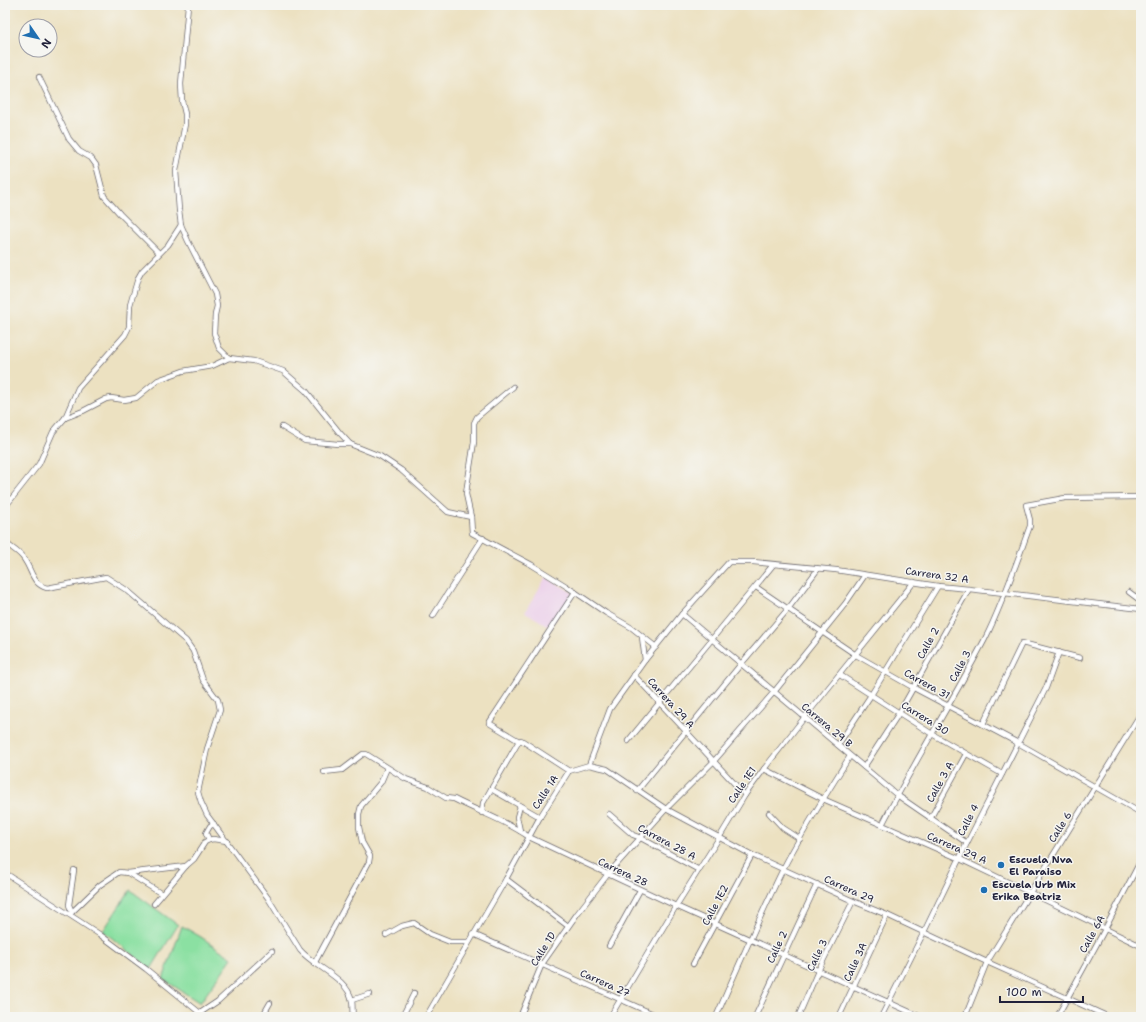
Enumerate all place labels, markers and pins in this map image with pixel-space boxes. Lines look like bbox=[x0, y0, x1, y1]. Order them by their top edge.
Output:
place label: Escuela Nva El Paraiso bbox=[1009, 853, 1072, 878]
marker: Escuela Nva El Paraiso bbox=[996, 860, 1006, 870]
place label: Escuela Urb Mix Erika Beatriz bbox=[992, 878, 1076, 903]
marker: Escuela Urb Mix Erika Beatriz bbox=[979, 885, 989, 895]

